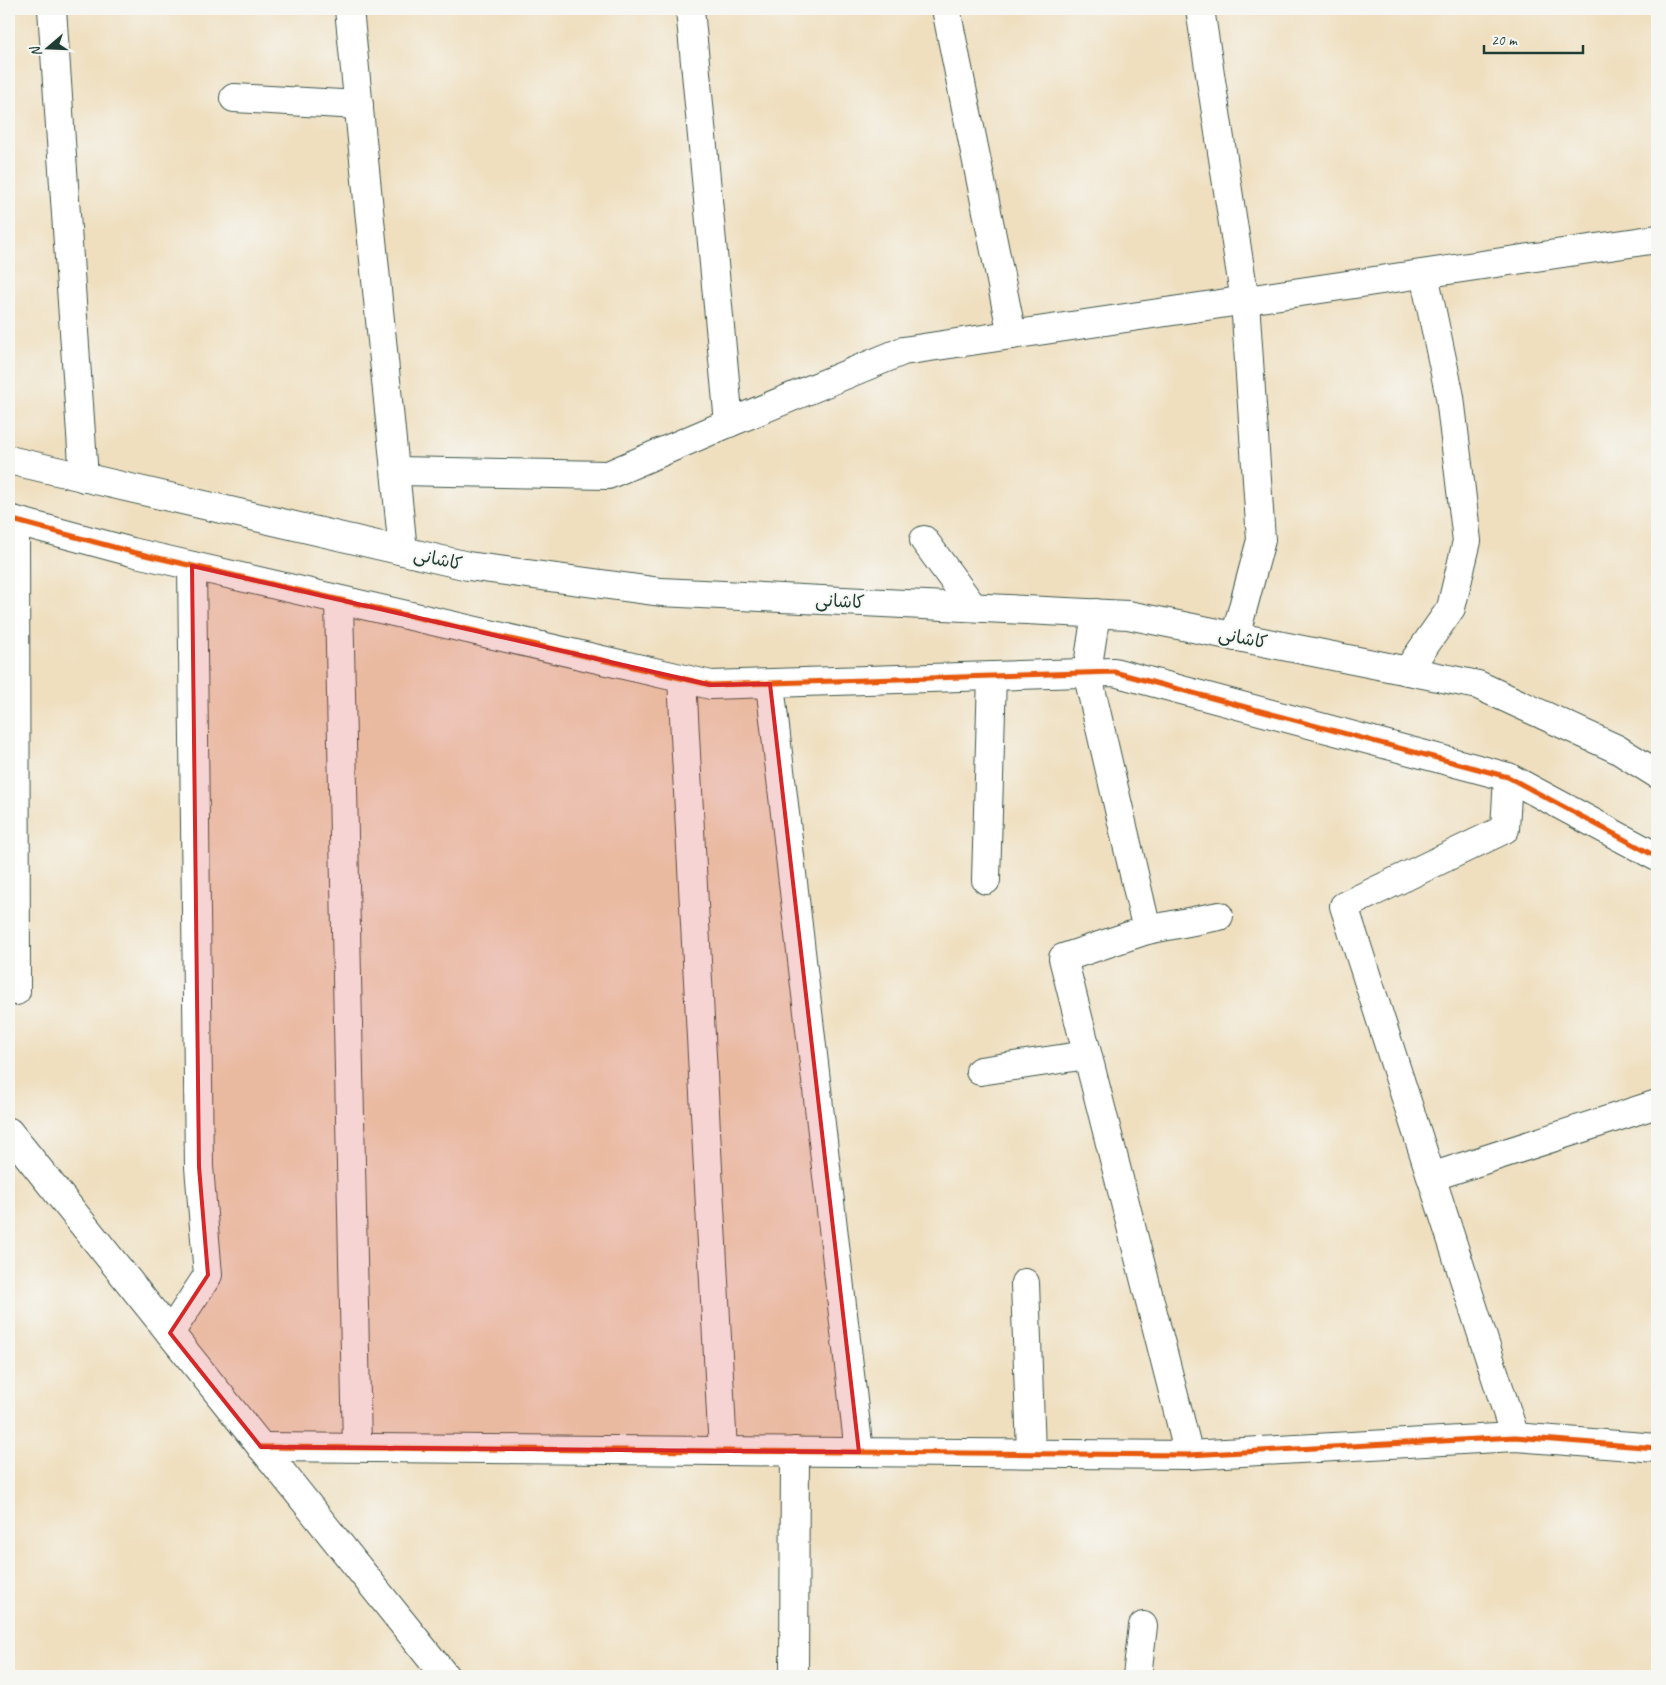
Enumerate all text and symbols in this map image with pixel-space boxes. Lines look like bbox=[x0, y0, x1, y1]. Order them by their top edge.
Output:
north arrow bbox=[22, 22, 72, 72]
scale bar bbox=[1484, 22, 1582, 54]
text: 20 m bbox=[1491, 31, 1518, 50]
text: N bbox=[26, 43, 46, 59]
street label: کاشانی bbox=[412, 543, 465, 575]
street label: کاشانی bbox=[815, 589, 865, 613]
street label: کاشانی bbox=[1217, 623, 1270, 654]

